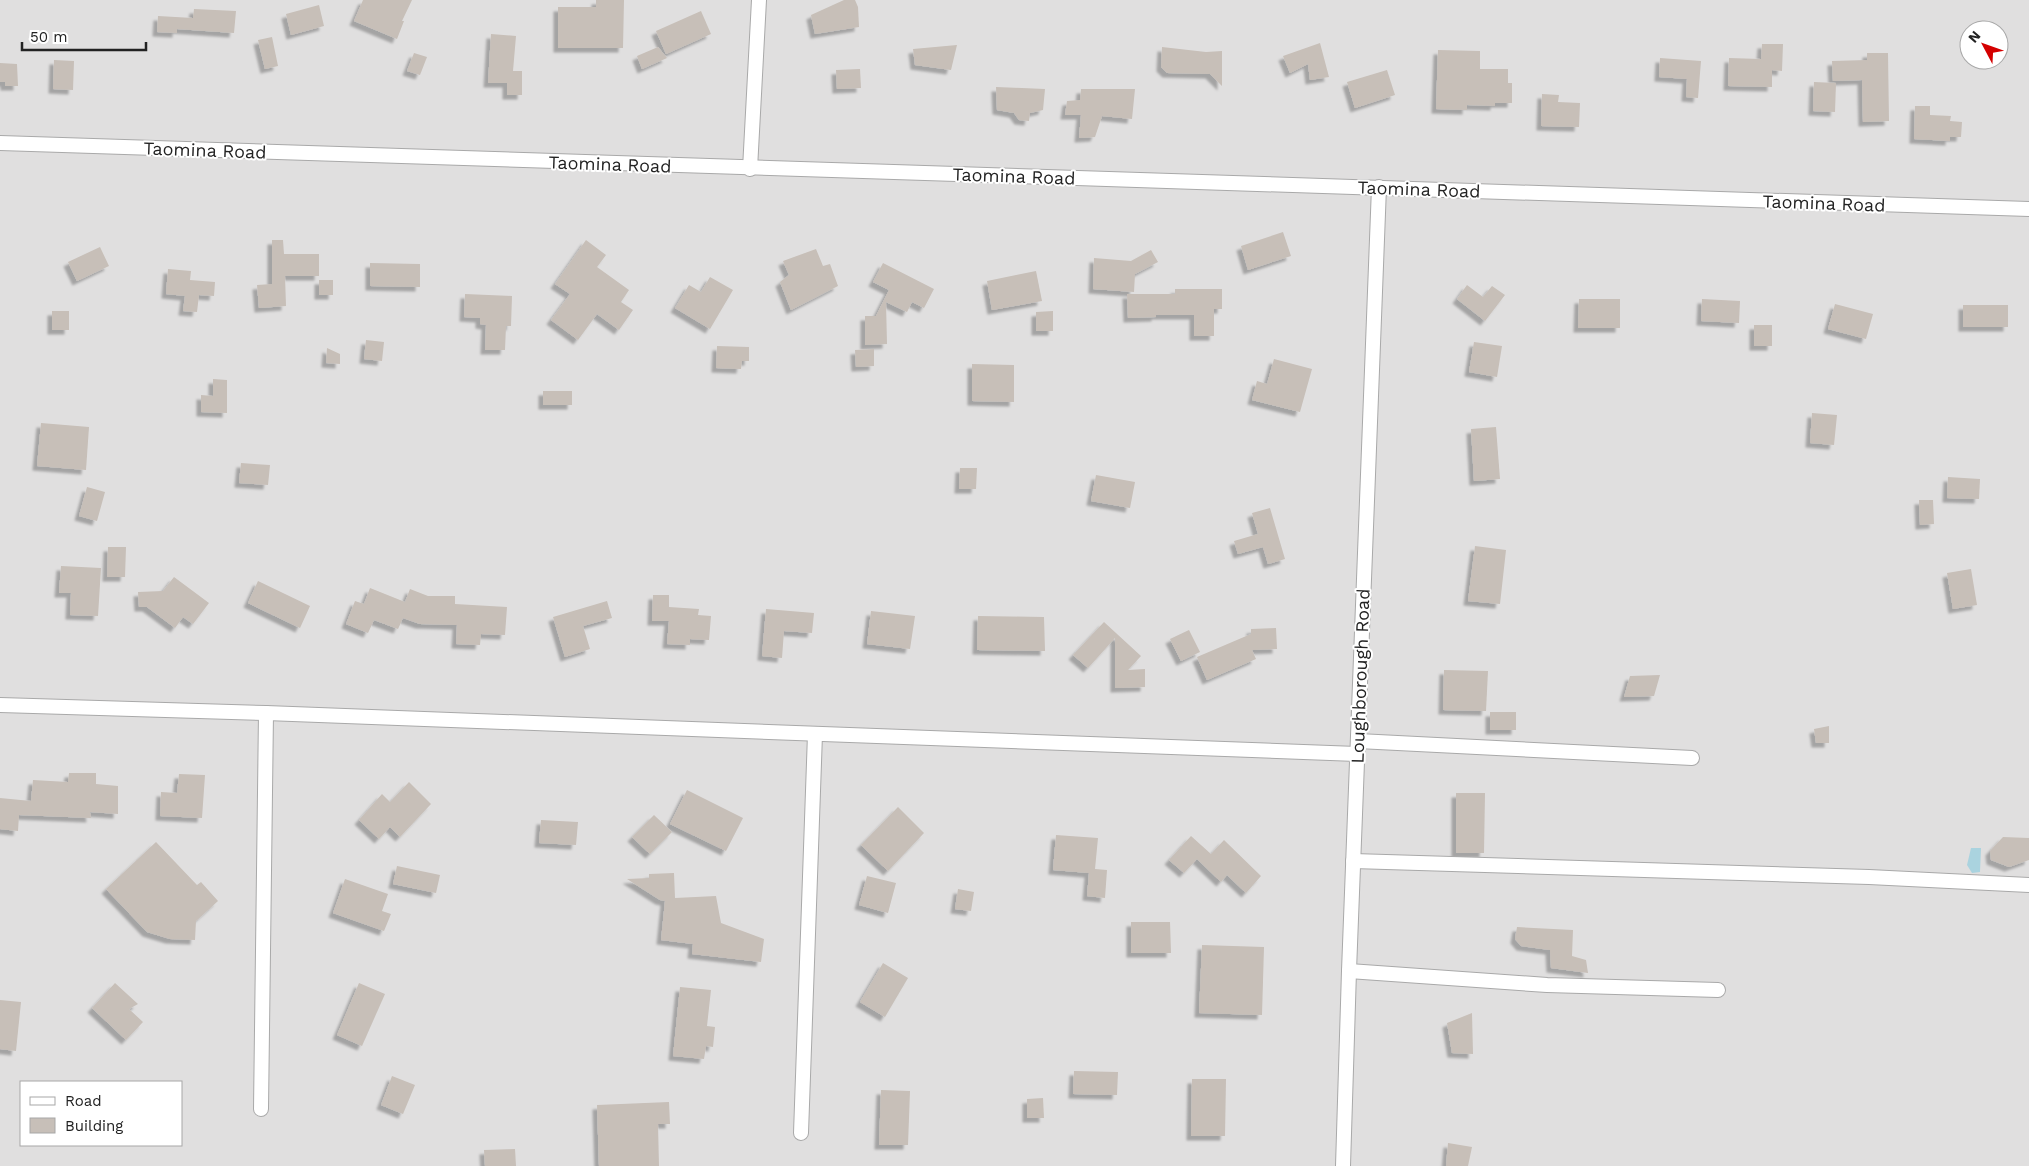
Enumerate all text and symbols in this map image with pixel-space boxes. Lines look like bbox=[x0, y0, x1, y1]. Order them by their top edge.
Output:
scale bar bbox=[22, 20, 146, 52]
north arrow bbox=[1959, 20, 2009, 70]
text: N bbox=[1965, 27, 1984, 46]
text: 50 m bbox=[30, 28, 67, 46]
street label: Taomina Road bbox=[143, 137, 267, 163]
street label: Taomina Road bbox=[548, 151, 672, 177]
street label: Taomina Road bbox=[952, 163, 1076, 189]
street label: Taomina Road bbox=[1357, 176, 1481, 202]
street label: Taomina Road bbox=[1762, 190, 1886, 216]
street label: Loughborough Road bbox=[1346, 588, 1374, 764]
legend bbox=[20, 1081, 182, 1146]
text: Road bbox=[65, 1092, 102, 1110]
text: Building bbox=[65, 1117, 123, 1135]

